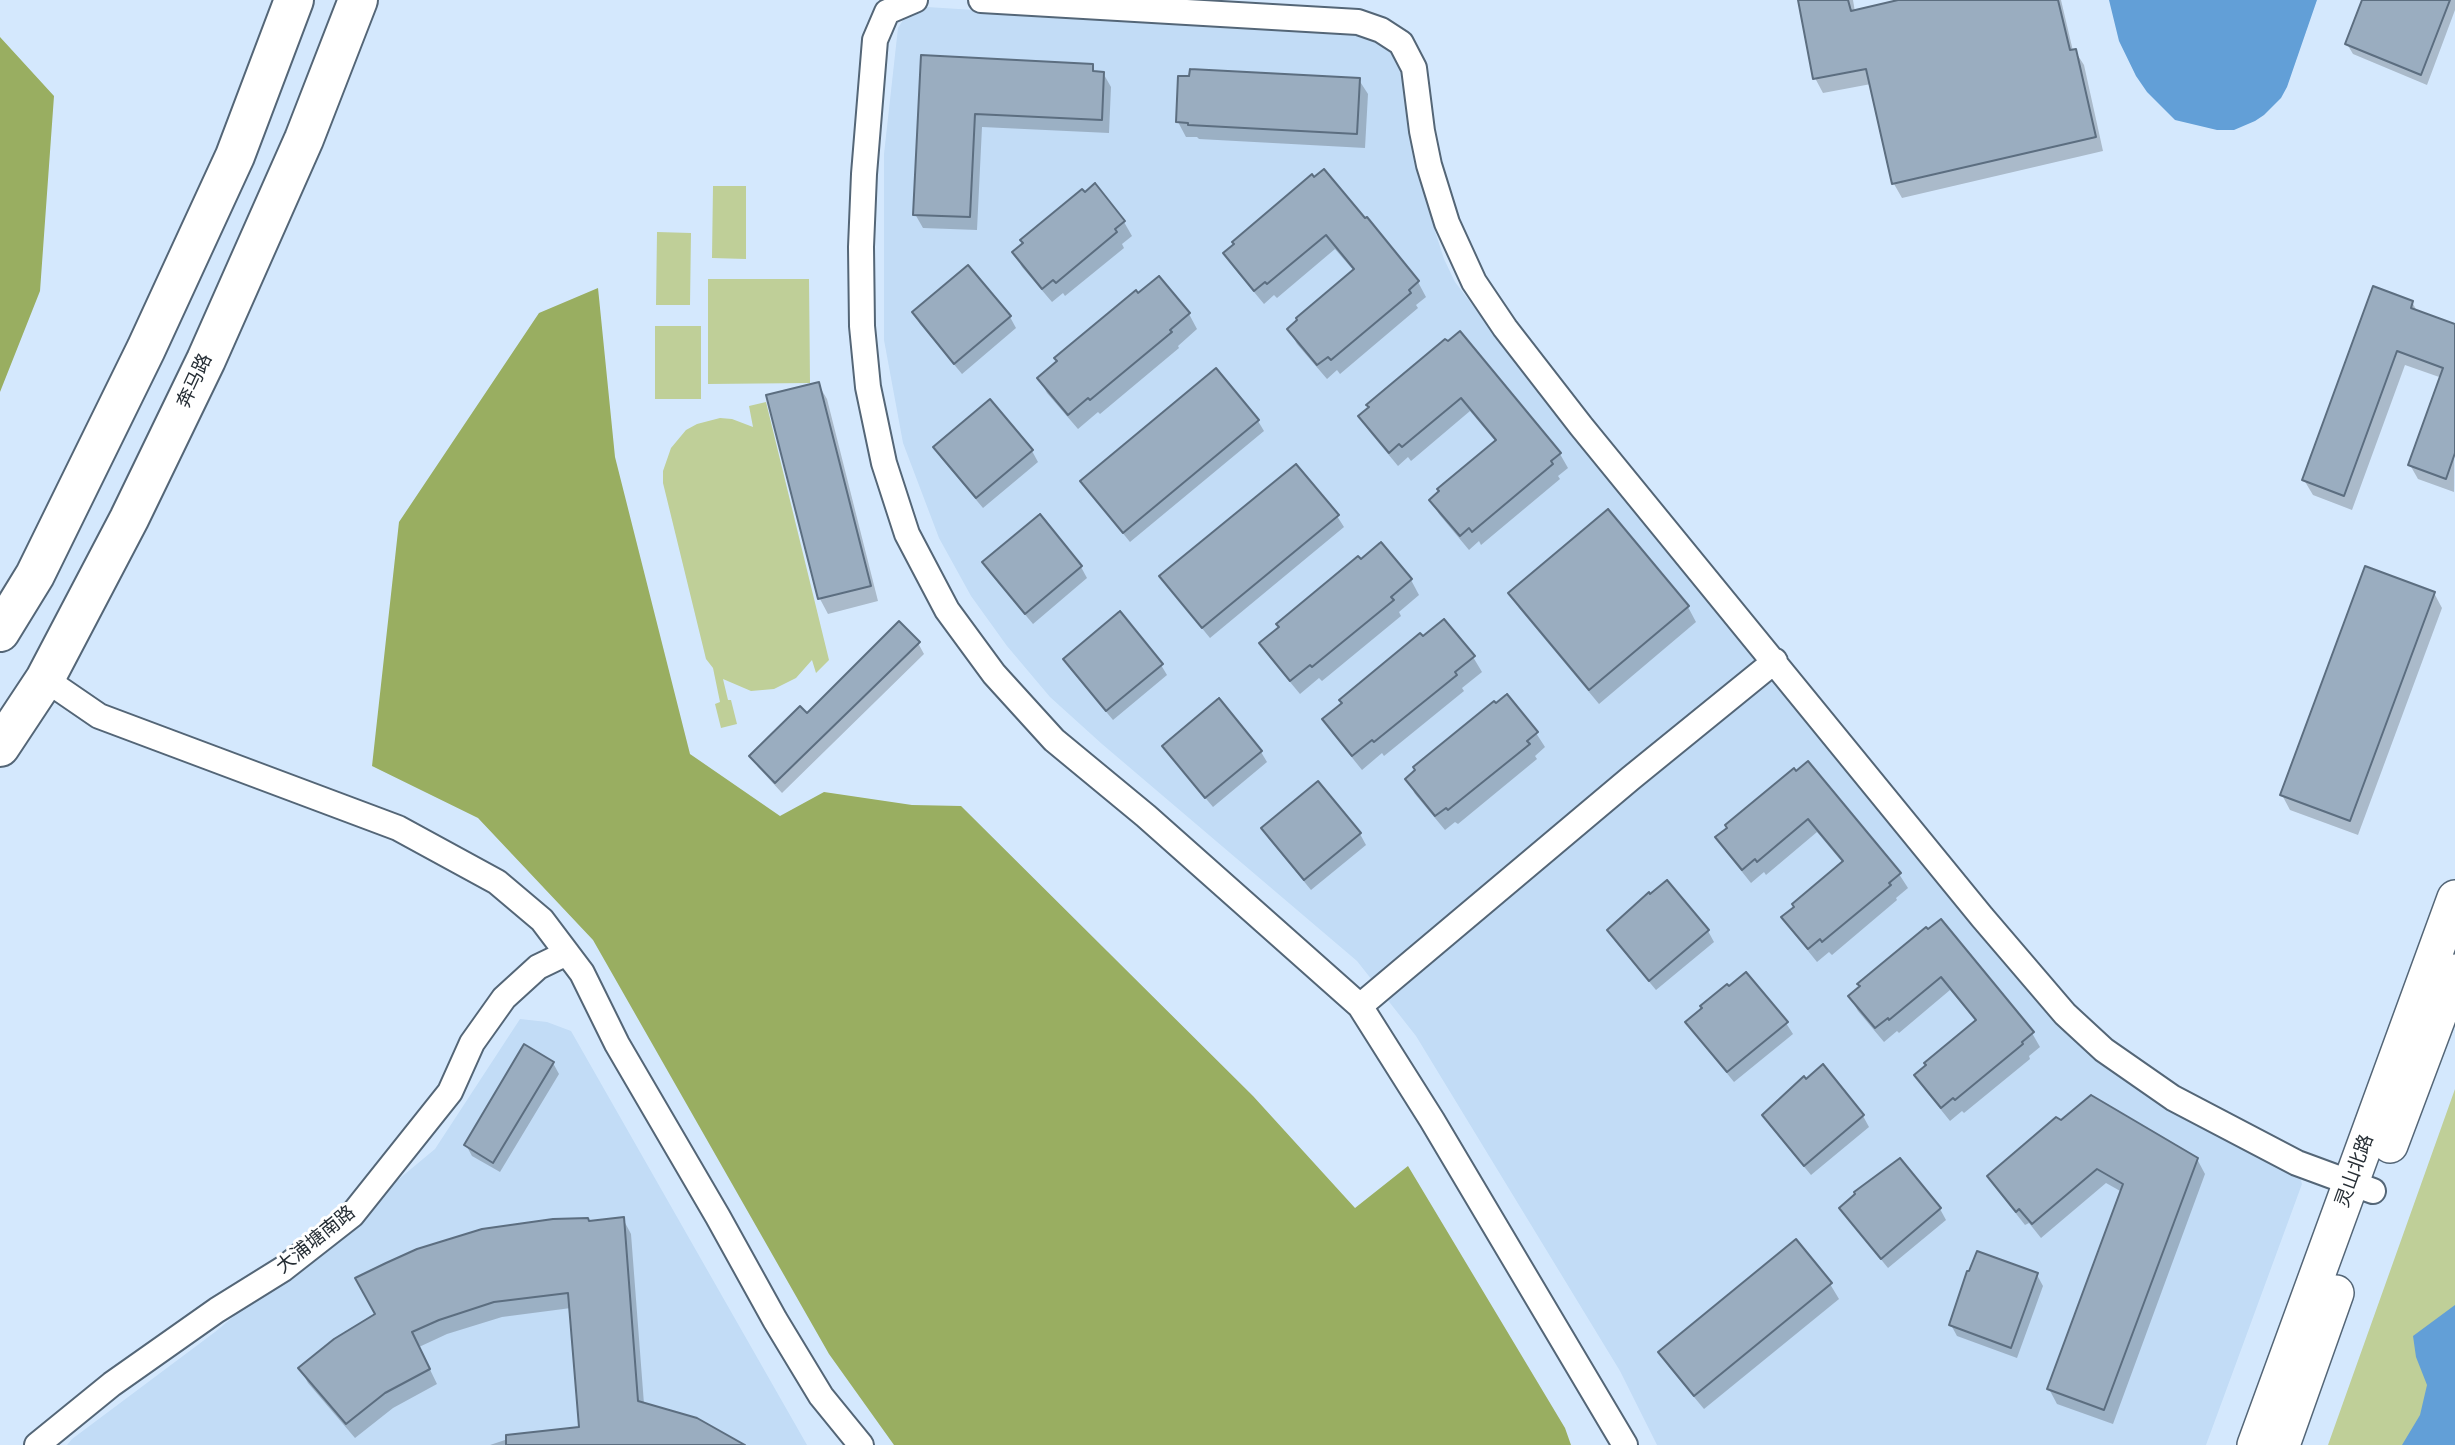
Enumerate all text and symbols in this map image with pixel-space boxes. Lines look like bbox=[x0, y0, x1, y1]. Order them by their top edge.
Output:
street label: 奔马路 bbox=[173, 350, 217, 412]
street label: 灵山北路 bbox=[2331, 1131, 2379, 1211]
street label: 大浦塘南路 bbox=[272, 1201, 360, 1279]

